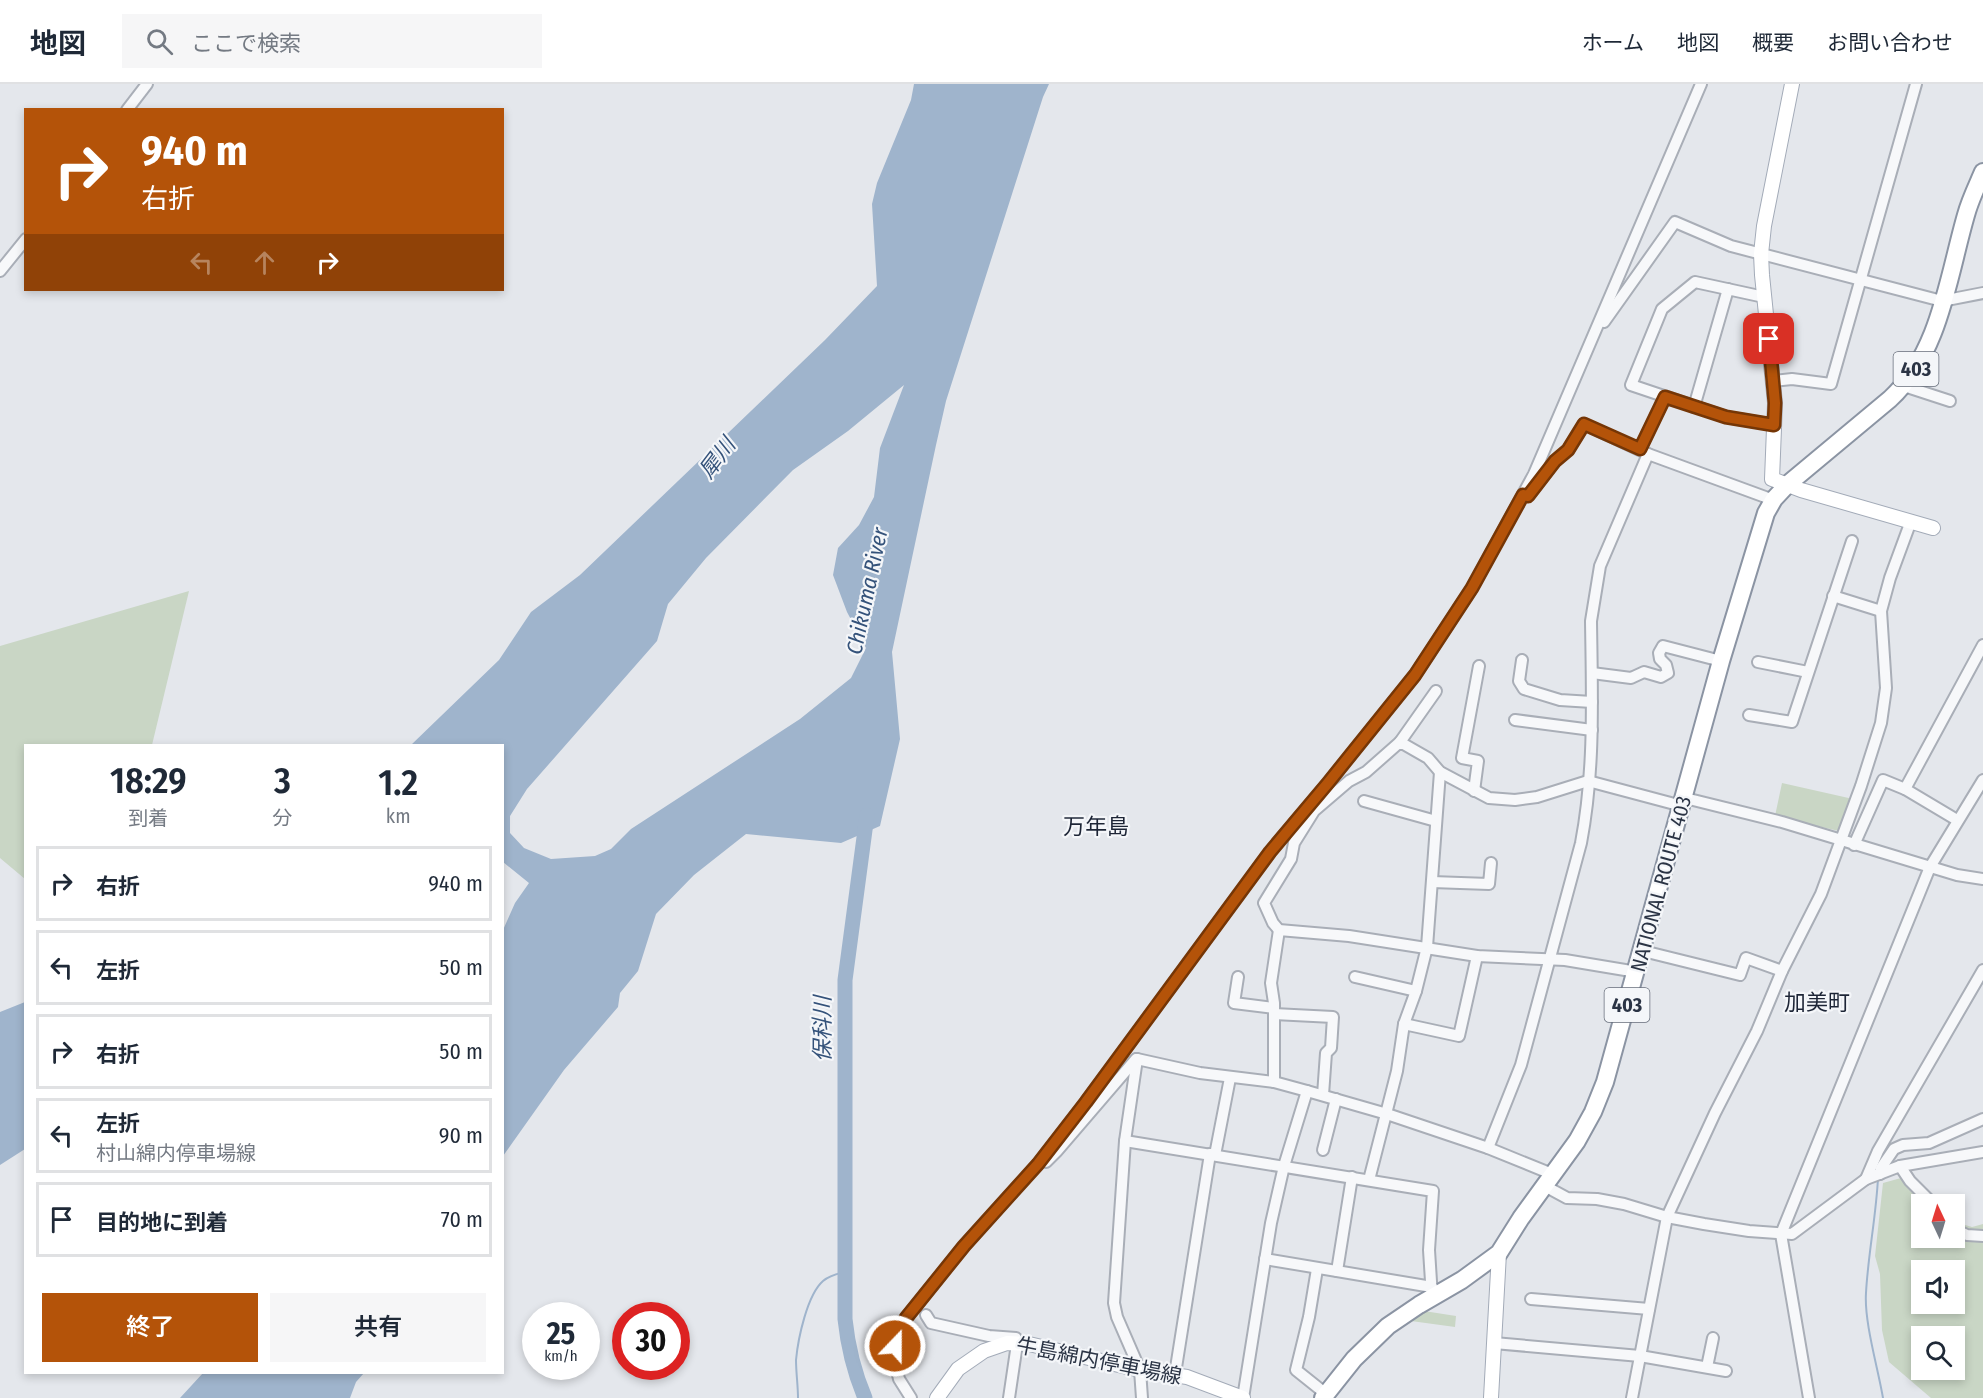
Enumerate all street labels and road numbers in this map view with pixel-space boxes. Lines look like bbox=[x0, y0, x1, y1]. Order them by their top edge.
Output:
road number: 403 bbox=[1894, 352, 1938, 386]
street label: NATIONAL ROUTE 403 bbox=[1625, 793, 1697, 975]
road number: 403 bbox=[1604, 988, 1650, 1022]
street label: 牛島綿内停車場線 bbox=[1014, 1332, 1184, 1390]

